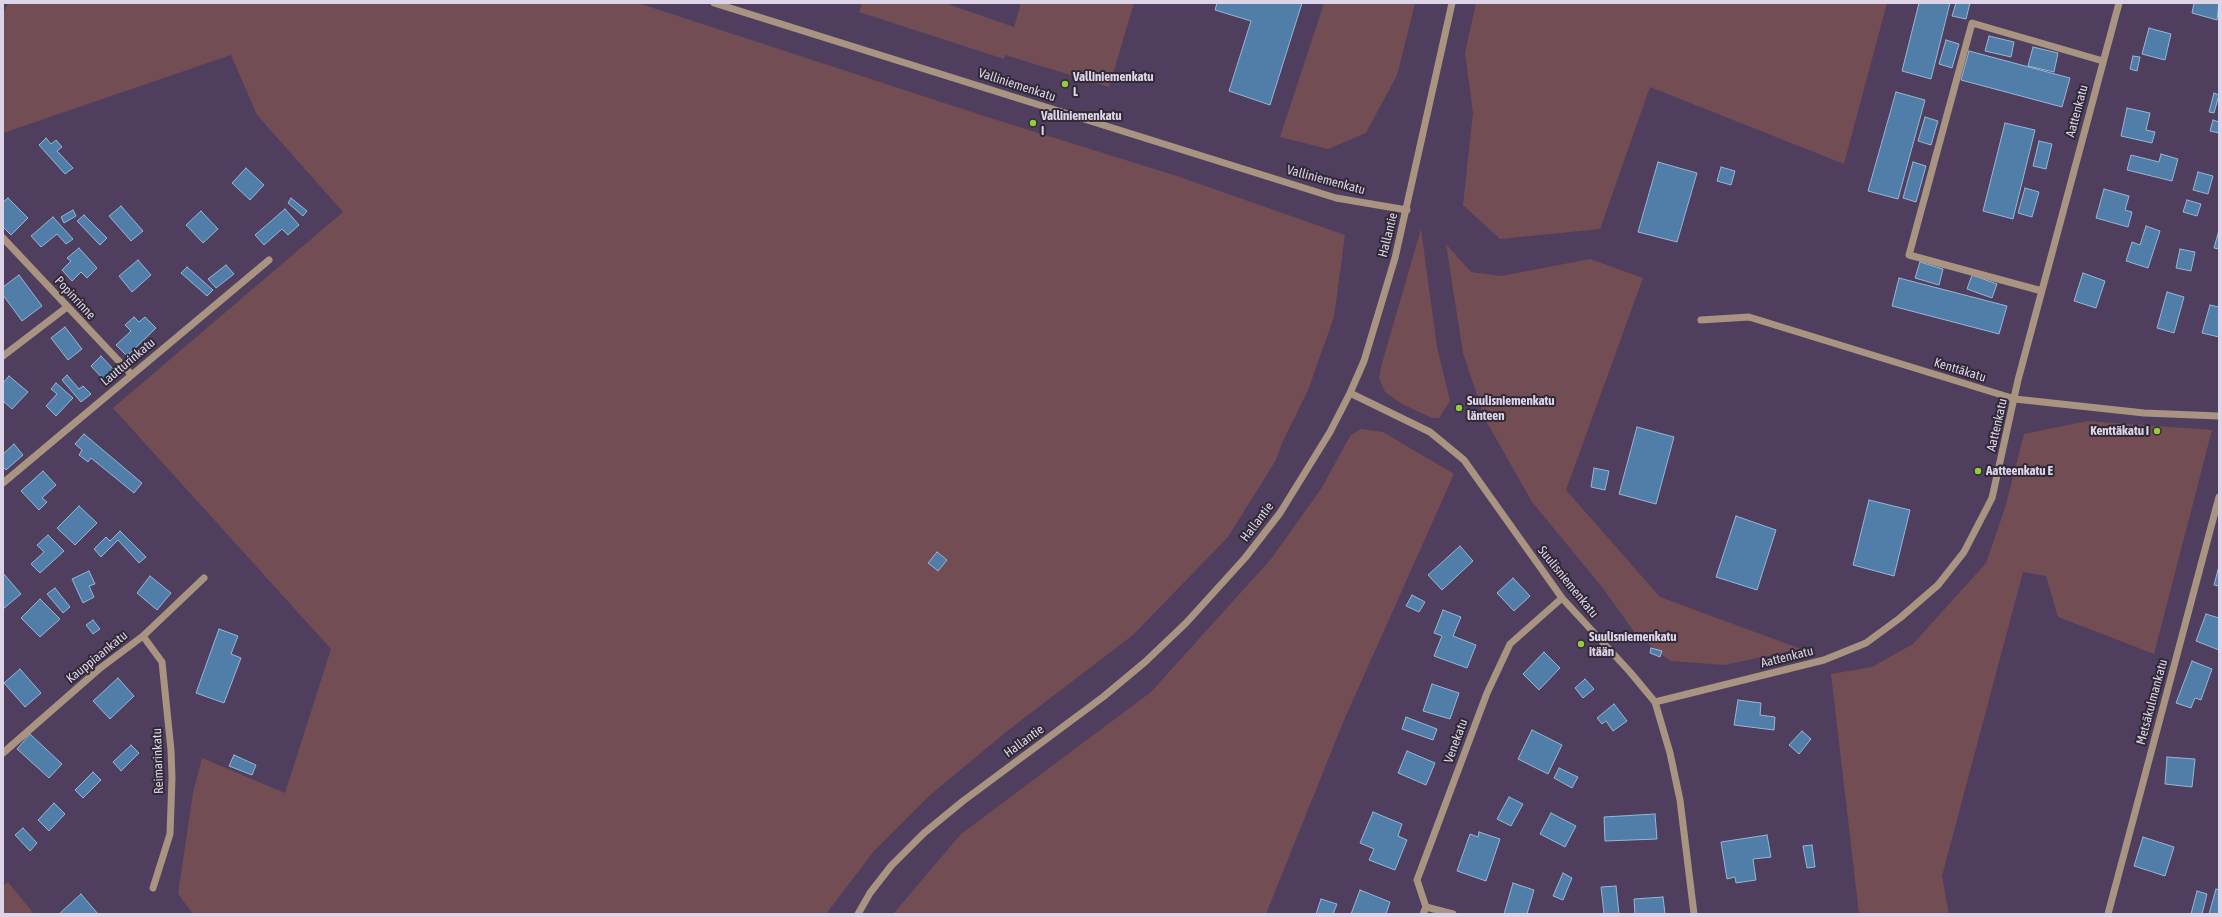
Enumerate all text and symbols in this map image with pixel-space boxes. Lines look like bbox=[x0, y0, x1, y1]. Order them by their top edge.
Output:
street label: Valliniemenkatu bbox=[976, 65, 1058, 105]
place label: Valliniemenkatu L bbox=[1073, 69, 1153, 100]
marker: Valliniemenkatu L bbox=[1060, 79, 1070, 89]
street label: Aattenkatu bbox=[2063, 83, 2091, 139]
place label: Valliniemenkatu I bbox=[1041, 108, 1121, 139]
marker: Valliniemenkatu I bbox=[1028, 118, 1038, 128]
street label: Valliniemenkatu bbox=[1285, 162, 1367, 198]
street label: Hallantie bbox=[1375, 211, 1401, 259]
street label: Popinrinne bbox=[51, 273, 99, 323]
street label: Lautturinkatu bbox=[98, 335, 158, 389]
street label: Kenttäkatu bbox=[1932, 355, 1988, 385]
place label: Suulisniemenkatu länteen bbox=[1467, 393, 1555, 424]
street label: Aattenkatu bbox=[1983, 397, 2011, 453]
marker: Suulisniemenkatu länteen bbox=[1454, 403, 1464, 413]
place label: Kenttäkatu I bbox=[2090, 423, 2149, 439]
marker: Kenttäkatu I bbox=[2152, 426, 2162, 436]
place label: Aatteenkatu E bbox=[1986, 463, 2053, 479]
marker: Aatteenkatu E bbox=[1973, 466, 1983, 476]
street label: Hallantie bbox=[1237, 499, 1277, 545]
street label: Suulisniemenkatu bbox=[1534, 543, 1602, 621]
street label: Kauppiaankatu bbox=[63, 628, 131, 686]
place label: Suulisniemenkatu itään bbox=[1589, 629, 1677, 660]
marker: Suulisniemenkatu itään bbox=[1576, 639, 1586, 649]
street label: Aattenkatu bbox=[1759, 643, 1815, 671]
street label: Metsäkulmankatu bbox=[2133, 658, 2171, 746]
street label: Venekatu bbox=[1441, 717, 1471, 765]
street label: Hallantie bbox=[1001, 721, 1047, 761]
street label: Reimarinkatu bbox=[149, 728, 167, 794]

